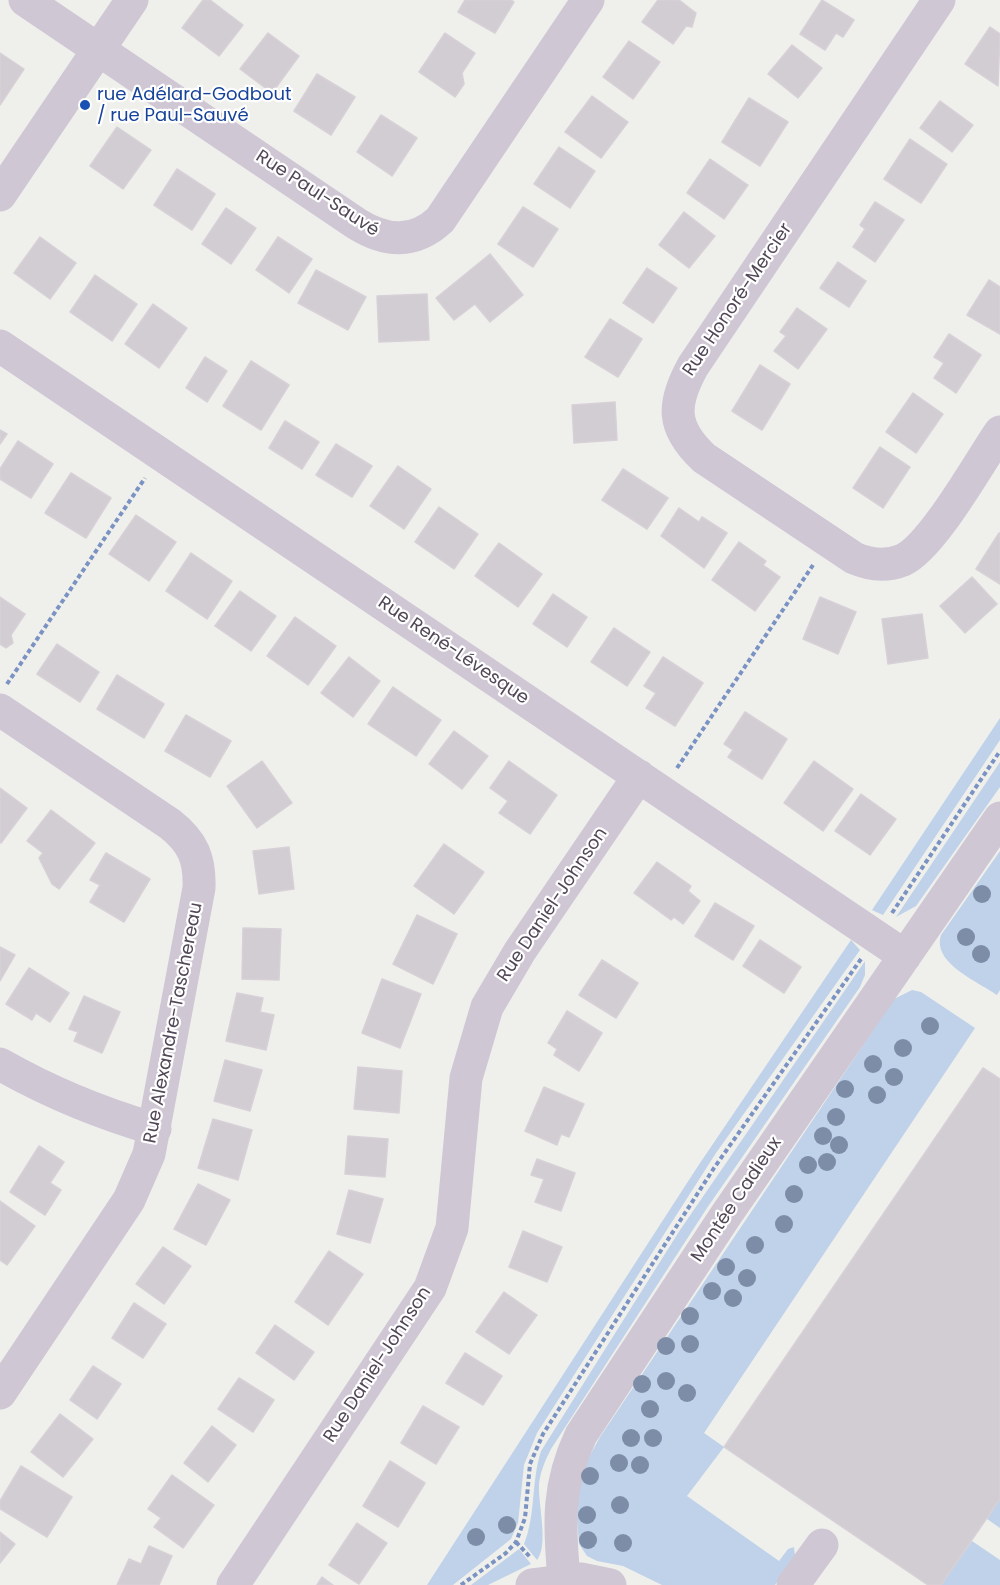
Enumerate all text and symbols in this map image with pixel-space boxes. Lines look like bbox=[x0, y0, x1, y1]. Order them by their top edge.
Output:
place label: rue Adélard-Godbout / rue Paul-Sauvé bbox=[97, 84, 292, 127]
marker: rue Adélard-Godbout / rue Paul-Sauvé bbox=[78, 98, 92, 112]
street label: Rue Paul-Sauvé bbox=[251, 146, 383, 242]
street label: Rue Honoré-Mercier bbox=[679, 219, 797, 381]
street label: Rue René-Lévesque bbox=[373, 592, 533, 710]
street label: Rue Daniel-Johnson bbox=[493, 824, 613, 986]
street label: Rue Alexandre-Taschereau bbox=[140, 901, 208, 1145]
street label: Montée Cadieux bbox=[687, 1133, 787, 1267]
street label: Rue Daniel-Johnson bbox=[320, 1283, 436, 1447]

